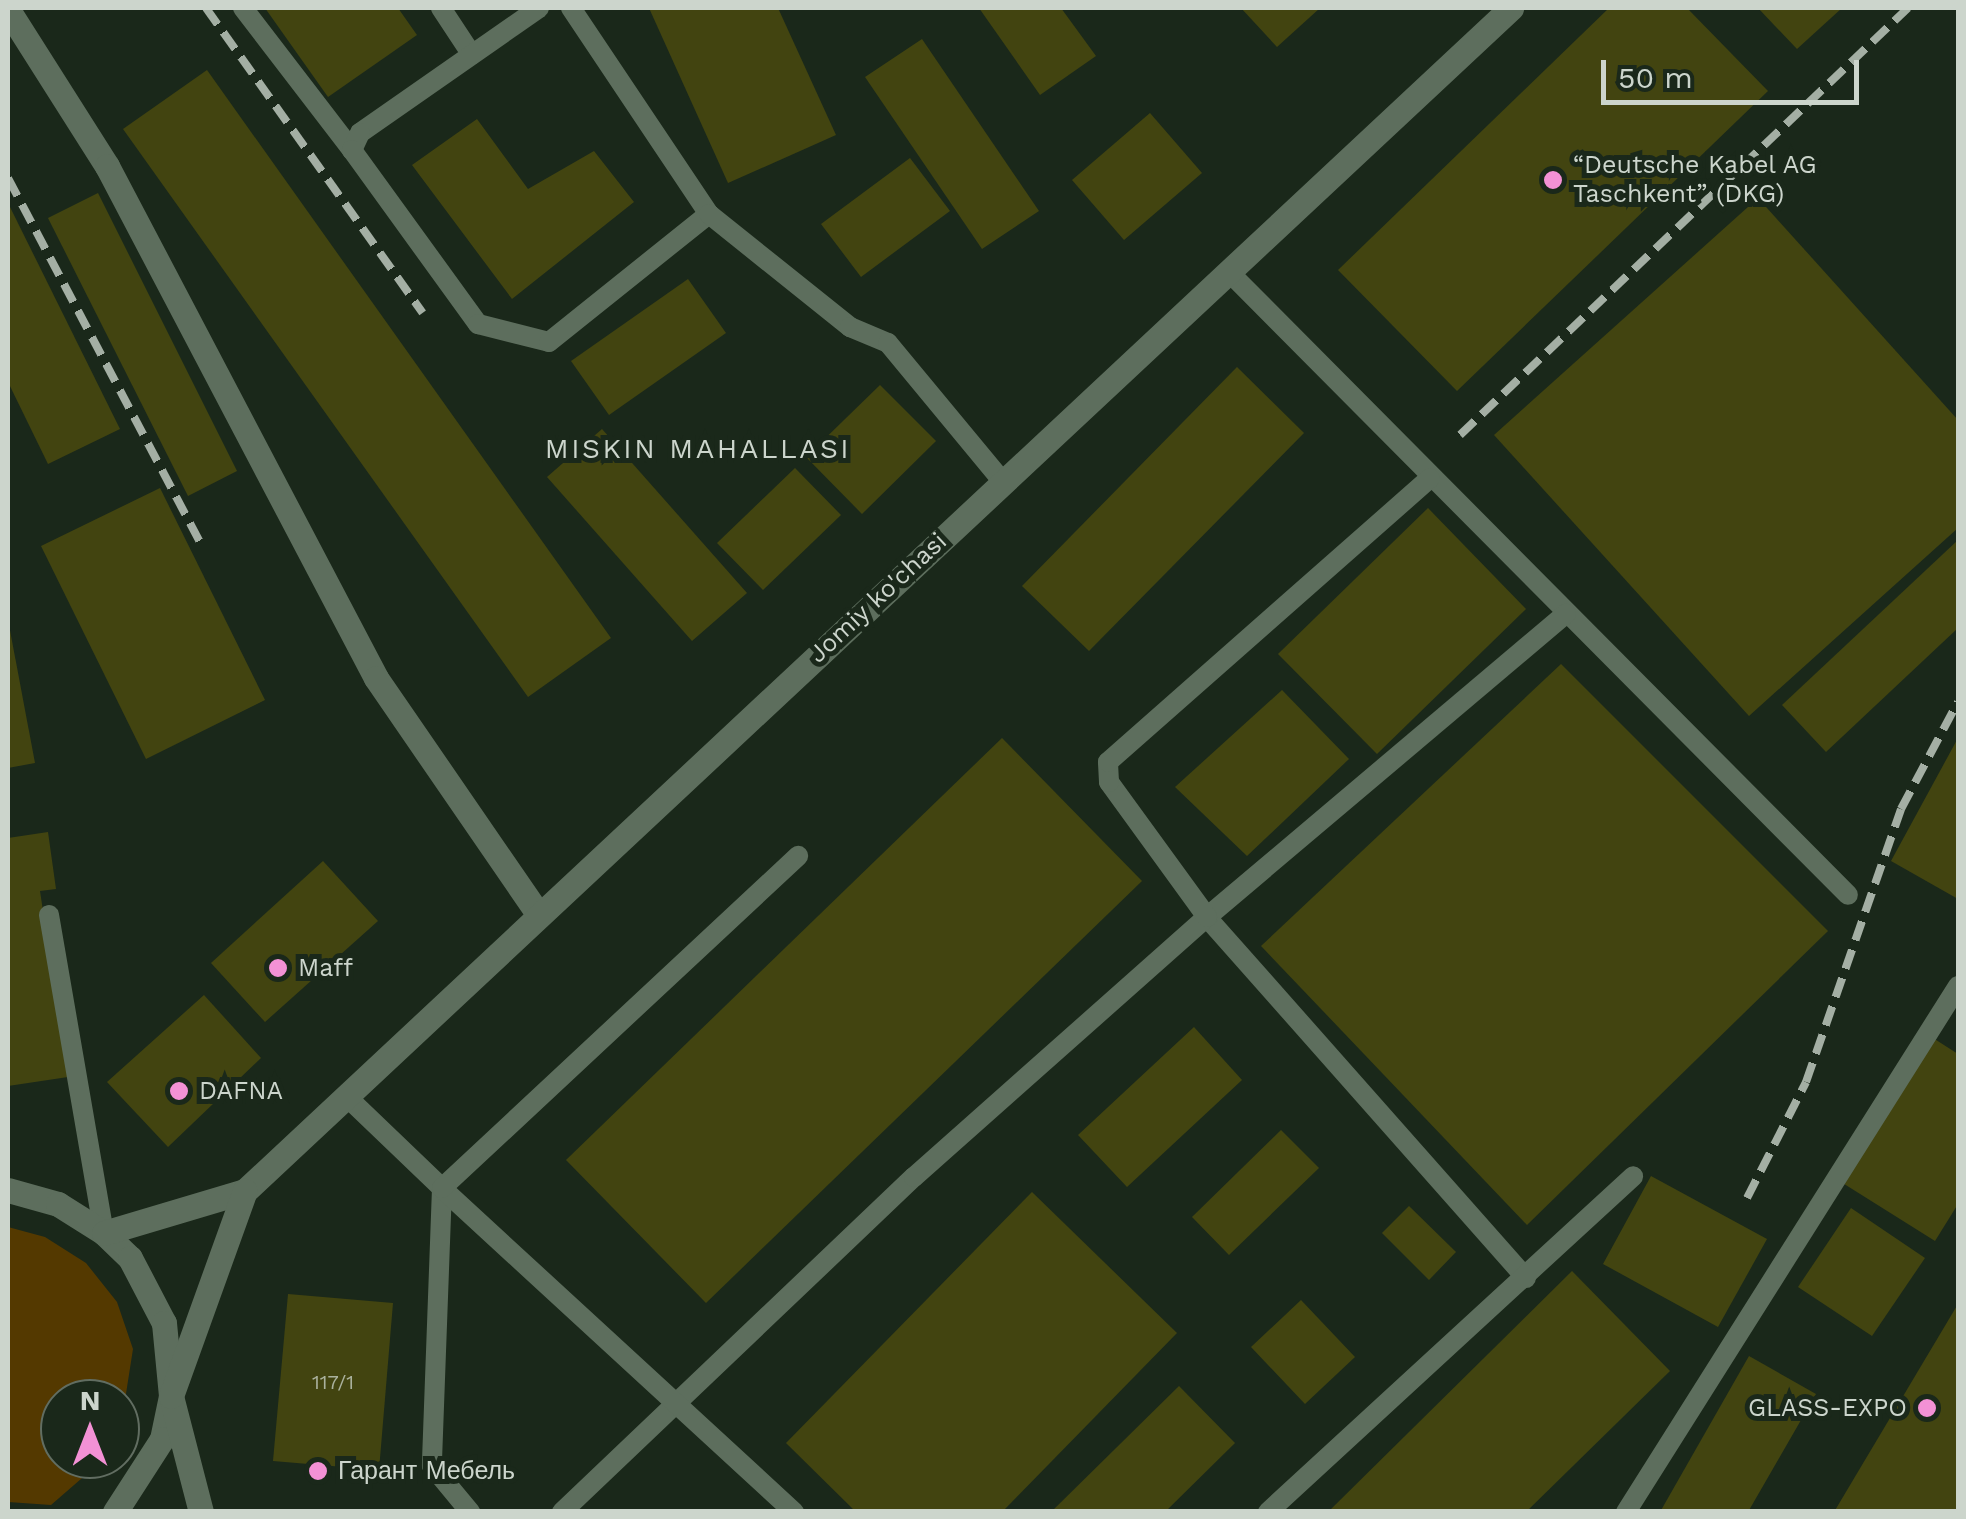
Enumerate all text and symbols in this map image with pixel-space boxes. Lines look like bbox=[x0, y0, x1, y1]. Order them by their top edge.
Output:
scale bar bbox=[1606, 40, 1864, 102]
text: 50 m bbox=[1618, 60, 1693, 95]
place label: “Deutsche Kabel AG Taschkent” (DKG) bbox=[1573, 151, 1819, 210]
marker: “Deutsche Kabel AG Taschkent” (DKG) bbox=[1542, 169, 1564, 191]
district label: MISKIN MAHALLASI bbox=[545, 432, 851, 466]
street label: Jomiy ko'chasi bbox=[803, 526, 953, 670]
place label: Maff bbox=[298, 953, 353, 983]
marker: Maff bbox=[267, 957, 289, 979]
place label: DAFNA bbox=[199, 1076, 283, 1106]
marker: DAFNA bbox=[168, 1080, 190, 1102]
house number: 117/1 bbox=[312, 1370, 354, 1394]
north arrow bbox=[40, 1379, 140, 1479]
text: N bbox=[80, 1384, 100, 1417]
place label: GLASS-EXPO bbox=[1748, 1393, 1907, 1423]
marker: GLASS-EXPO bbox=[1916, 1397, 1938, 1419]
place label: Гарант Мебель bbox=[338, 1456, 515, 1486]
marker: Гарант Мебель bbox=[307, 1460, 329, 1482]

